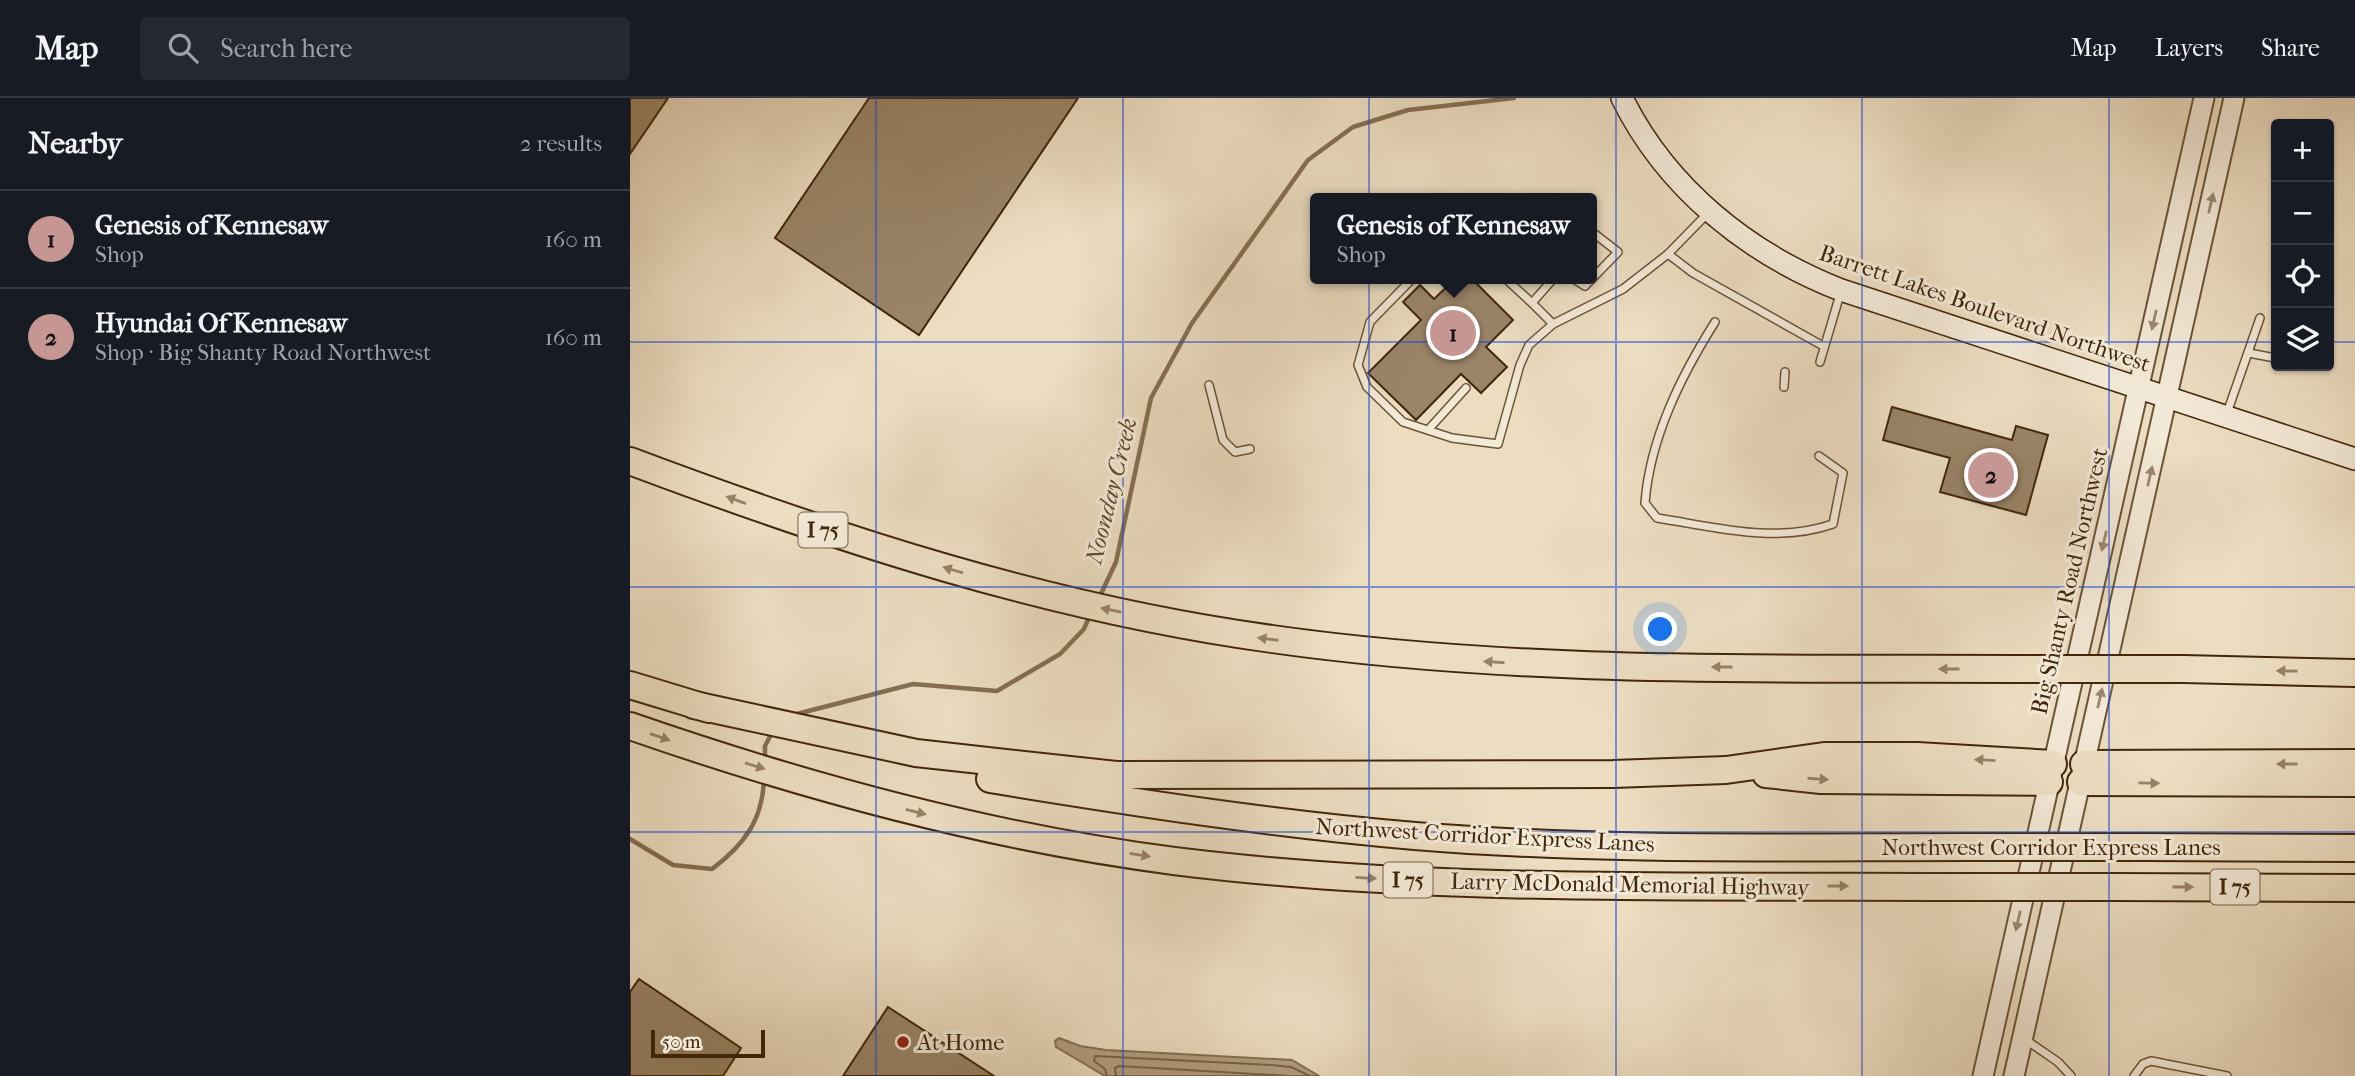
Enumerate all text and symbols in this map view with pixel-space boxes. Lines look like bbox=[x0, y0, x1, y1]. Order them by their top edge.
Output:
search box bbox=[140, 17, 630, 80]
text: Map bbox=[35, 29, 98, 68]
icon: search bbox=[164, 29, 202, 67]
text: Search here bbox=[220, 33, 352, 64]
text: Map bbox=[2071, 34, 2117, 62]
text: Layers bbox=[2155, 34, 2223, 62]
text: Share bbox=[2261, 34, 2320, 62]
map controls bbox=[2271, 119, 2334, 371]
button: + bbox=[2271, 119, 2334, 182]
text: Nearby bbox=[28, 126, 123, 161]
text: 2 results bbox=[520, 130, 602, 157]
button: − bbox=[2271, 182, 2334, 245]
one-way arrow bbox=[2205, 191, 2216, 213]
popup bbox=[1310, 193, 1597, 284]
text: Genesis of Kennesaw bbox=[95, 210, 328, 241]
text: Genesis of Kennesaw bbox=[1337, 210, 1570, 241]
text: 1 bbox=[47, 226, 55, 253]
text: 160 m bbox=[545, 226, 602, 253]
street label: Barrett Lakes Boulevard Northwest bbox=[1816, 239, 2154, 378]
text: Shop bbox=[95, 241, 144, 268]
text: Shop bbox=[1337, 241, 1386, 268]
button: locate bbox=[2271, 245, 2334, 308]
pin: 1 bbox=[1430, 307, 1476, 359]
text: Hyundai Of Kennesaw bbox=[95, 308, 348, 339]
button: layers bbox=[2271, 308, 2334, 371]
one-way arrow bbox=[2148, 309, 2159, 331]
text: 2 bbox=[45, 324, 57, 351]
text: 160 m bbox=[545, 324, 602, 351]
text: Shop · Big Shanty Road Northwest bbox=[95, 339, 431, 366]
water label: Noonday Creek bbox=[1079, 415, 1143, 568]
street label: Big Shanty Road Northwest bbox=[2026, 445, 2113, 717]
pin: 2 bbox=[1968, 449, 2014, 501]
one-way arrow bbox=[2144, 465, 2155, 487]
one-way arrow bbox=[726, 494, 747, 505]
road number: I 75 bbox=[798, 512, 848, 548]
one-way arrow bbox=[2098, 530, 2109, 552]
one-way arrow bbox=[942, 565, 963, 575]
one-way arrow bbox=[1100, 605, 1122, 616]
your location bbox=[1643, 612, 1677, 646]
one-way arrow bbox=[1257, 633, 1279, 644]
one-way arrow bbox=[1483, 656, 1505, 667]
one-way arrow bbox=[1710, 661, 1732, 673]
one-way arrow bbox=[1938, 663, 1960, 675]
one-way arrow bbox=[2276, 665, 2298, 676]
one-way arrow bbox=[2095, 687, 2106, 709]
one-way arrow bbox=[649, 732, 670, 743]
one-way arrow bbox=[1974, 754, 1996, 765]
one-way arrow bbox=[2276, 758, 2298, 770]
one-way arrow bbox=[745, 762, 766, 772]
one-way arrow bbox=[1807, 774, 1829, 785]
one-way arrow bbox=[2138, 777, 2160, 789]
one-way arrow bbox=[906, 807, 928, 818]
street label: Northwest Corridor Express Lanes bbox=[1315, 813, 1655, 858]
street label: Northwest Corridor Express Lanes bbox=[1881, 834, 2221, 861]
one-way arrow bbox=[1129, 850, 1151, 861]
road number: I 75 bbox=[1384, 862, 1432, 898]
street label: Larry McDonald Memorial Highway bbox=[1450, 868, 1810, 901]
road number: I 75 bbox=[2210, 870, 2260, 904]
one-way arrow bbox=[1355, 873, 1377, 884]
one-way arrow bbox=[1828, 880, 1850, 892]
one-way arrow bbox=[2172, 881, 2194, 893]
one-way arrow bbox=[2012, 910, 2023, 932]
scale bar bbox=[651, 1027, 765, 1059]
place label: At Home bbox=[916, 1029, 1005, 1056]
text: 50 m bbox=[662, 1031, 701, 1053]
marker: At Home bbox=[895, 1034, 911, 1050]

